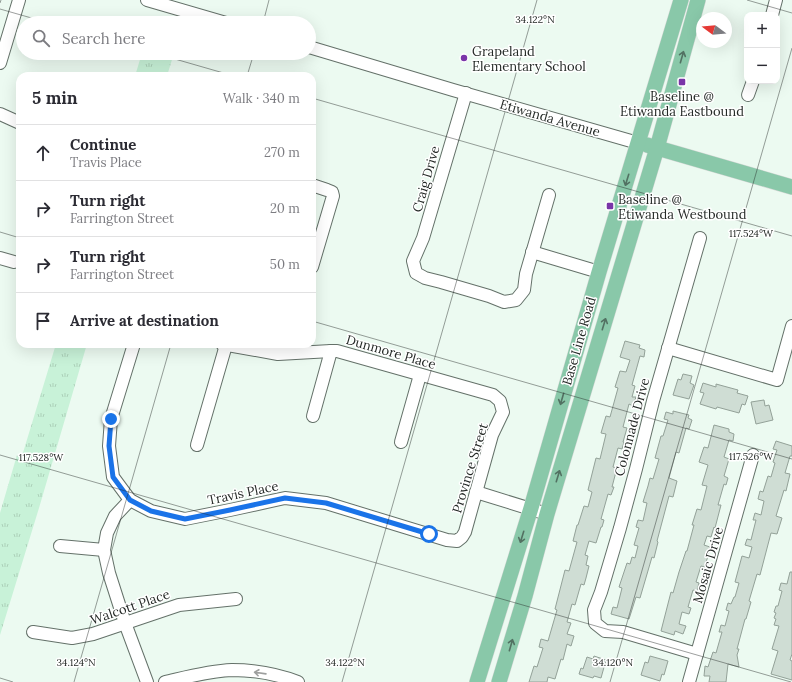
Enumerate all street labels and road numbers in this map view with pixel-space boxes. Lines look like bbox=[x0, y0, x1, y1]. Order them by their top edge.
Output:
street label: Etiwanda Avenue bbox=[498, 96, 602, 140]
street label: Craig Drive bbox=[408, 144, 444, 214]
street label: Base Line Road bbox=[558, 295, 600, 387]
street label: Dunmore Place bbox=[344, 331, 438, 373]
street label: Colonnade Drive bbox=[611, 376, 653, 478]
street label: Province Street bbox=[448, 421, 492, 515]
street label: Travis Place bbox=[206, 477, 280, 509]
street label: Mosaic Drive bbox=[689, 525, 727, 605]
street label: Walcott Place bbox=[88, 586, 172, 628]

